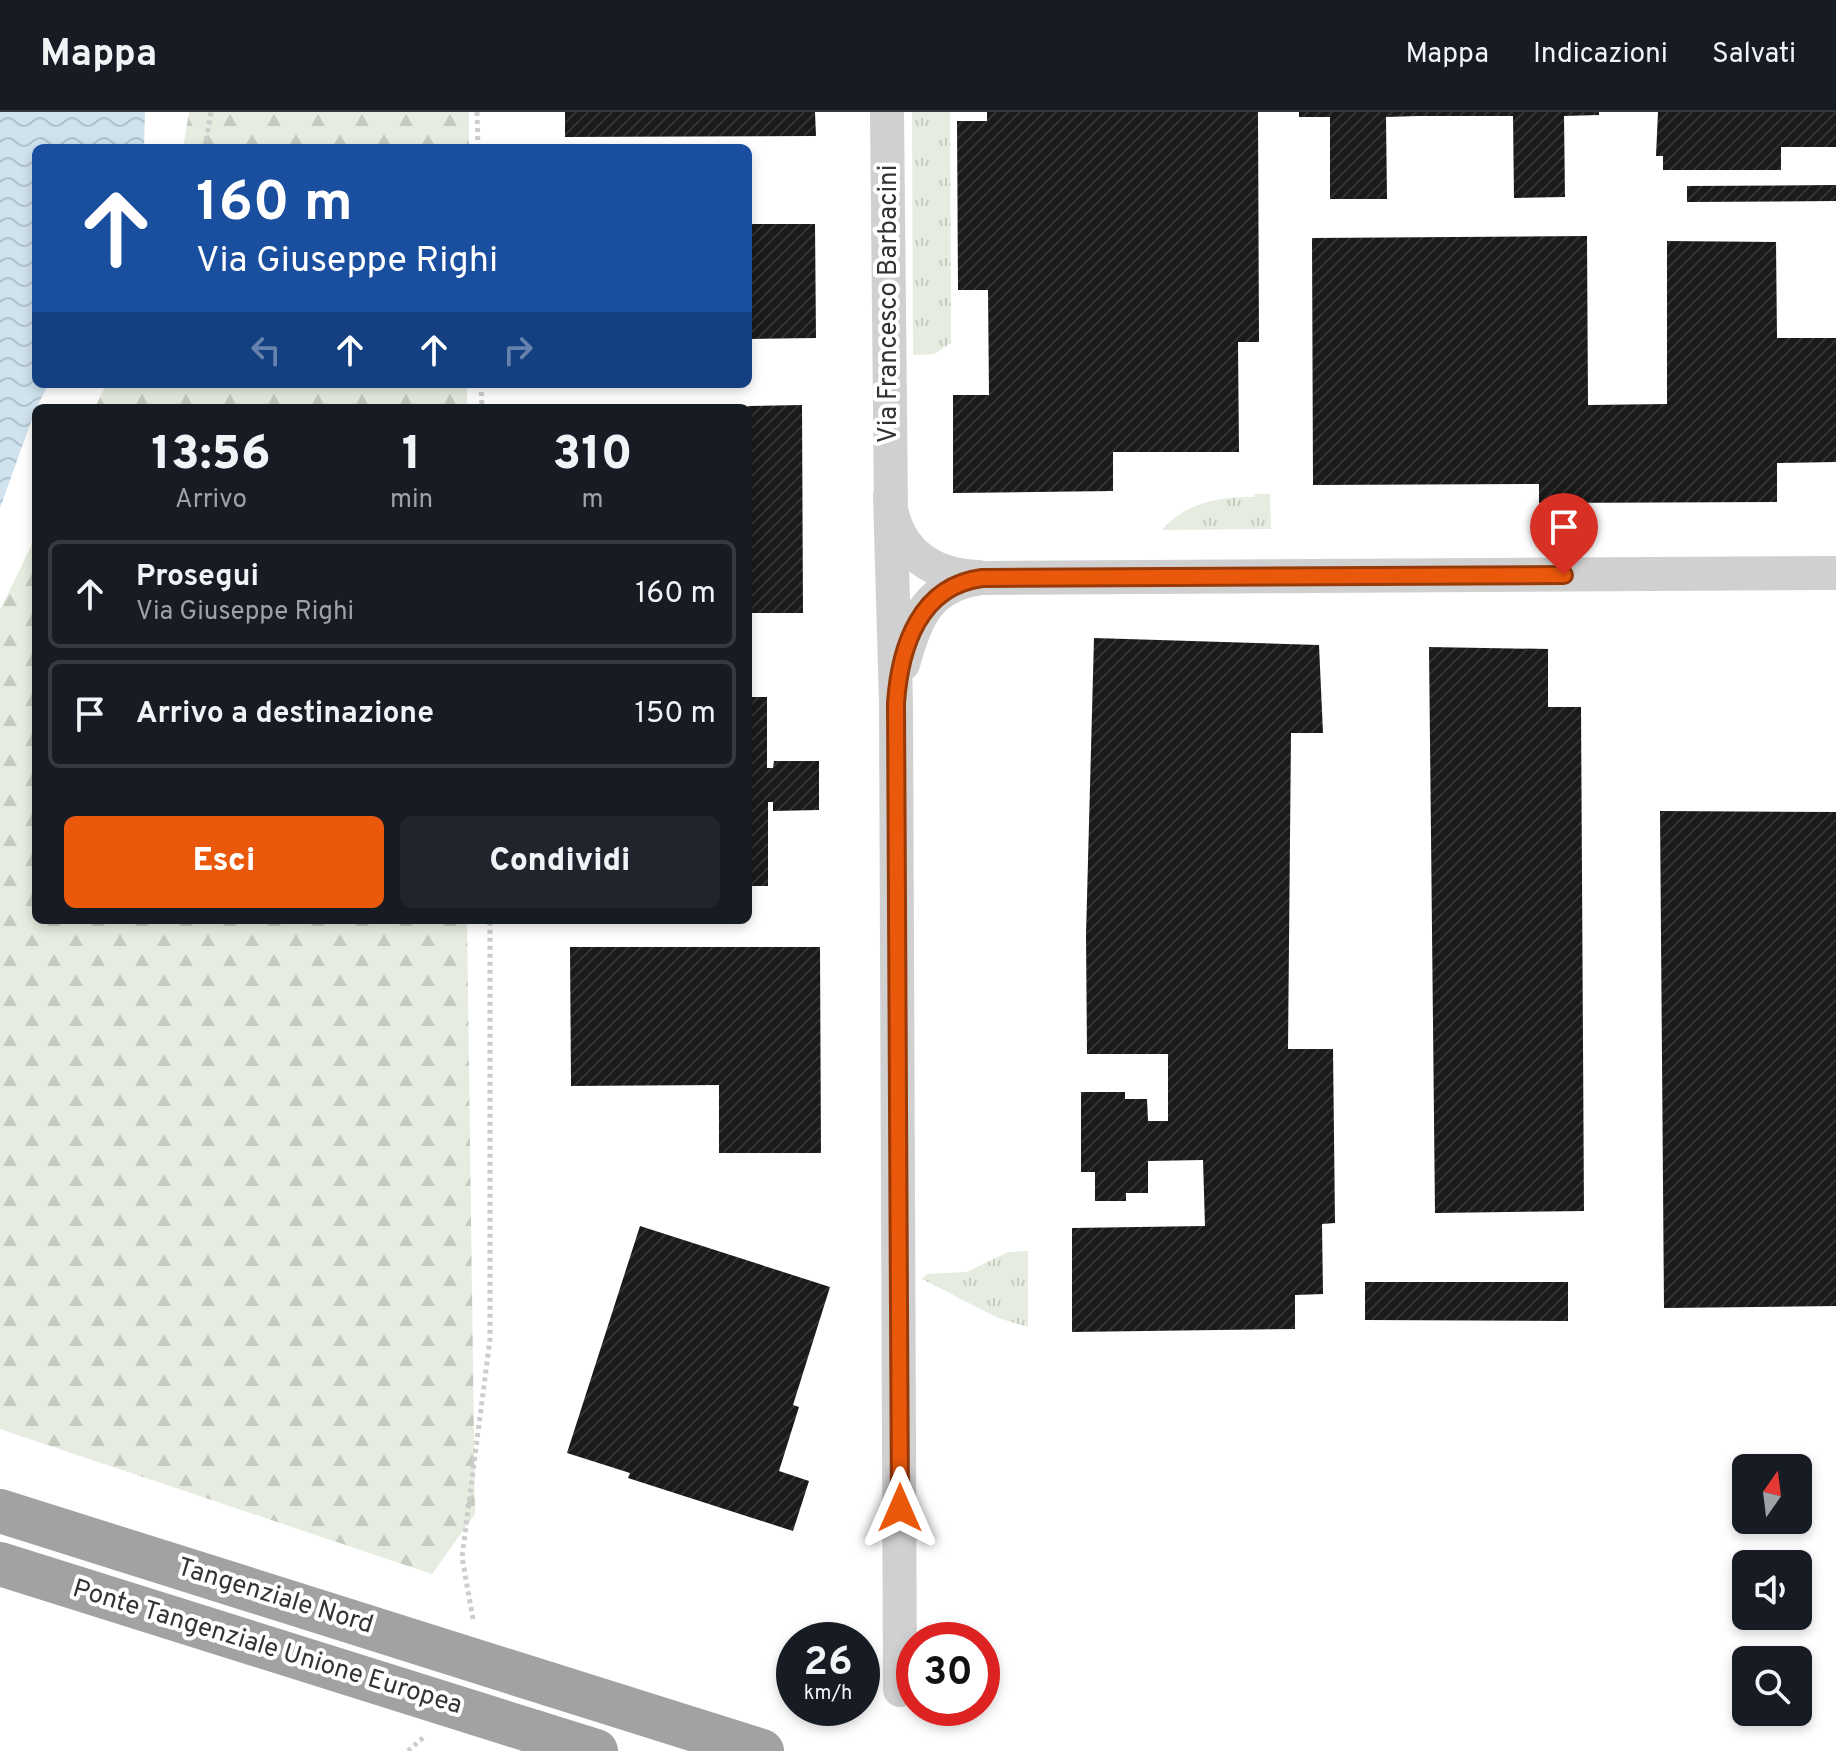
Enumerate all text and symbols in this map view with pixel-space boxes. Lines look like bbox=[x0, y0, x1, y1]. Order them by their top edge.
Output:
text: Mappa bbox=[40, 31, 157, 80]
text: Mappa bbox=[1406, 37, 1489, 73]
text: Indicazioni bbox=[1533, 37, 1668, 73]
text: Salvati bbox=[1712, 37, 1796, 73]
street label: Via Francesco Barbacini bbox=[873, 165, 906, 443]
text: 160 m bbox=[196, 170, 353, 240]
icon: ahead bbox=[64, 176, 168, 280]
text: Via Giuseppe Righi bbox=[196, 239, 498, 285]
icon: left bbox=[244, 328, 288, 372]
icon: ahead bbox=[328, 328, 372, 372]
icon: ahead bbox=[412, 328, 456, 372]
icon: right bbox=[496, 328, 540, 372]
text: 13:56 bbox=[151, 426, 271, 486]
text: 1 bbox=[402, 426, 421, 486]
text: 310 bbox=[553, 426, 633, 486]
text: Arrivo bbox=[175, 484, 247, 517]
text: min bbox=[390, 484, 433, 517]
text: m bbox=[582, 484, 604, 517]
pin bbox=[1530, 493, 1598, 575]
icon: arrive bbox=[1542, 505, 1586, 549]
text: Prosegui bbox=[136, 559, 259, 596]
icon: ahead bbox=[68, 572, 112, 616]
text: 160 m bbox=[635, 576, 716, 613]
text: Via Giuseppe Righi bbox=[136, 596, 354, 629]
icon: arrive bbox=[68, 692, 112, 736]
text: Arrivo a destinazione bbox=[136, 696, 434, 733]
text: 150 m bbox=[635, 696, 716, 733]
button: Esci bbox=[64, 816, 384, 908]
button: Condividi bbox=[400, 816, 720, 908]
north arrow bbox=[1732, 1454, 1812, 1534]
map controls bbox=[1732, 1454, 1812, 1726]
position arrow bbox=[858, 1466, 942, 1550]
button: sound bbox=[1732, 1550, 1812, 1630]
street label: Tangenziale Nord bbox=[173, 1552, 377, 1642]
street label: Ponte Tangenziale Unione Europea bbox=[68, 1573, 466, 1723]
speed limit sign: 30 bbox=[896, 1622, 1000, 1726]
text: 26 bbox=[803, 1639, 853, 1689]
button: search bbox=[1732, 1646, 1812, 1726]
text: km/h bbox=[804, 1681, 852, 1707]

